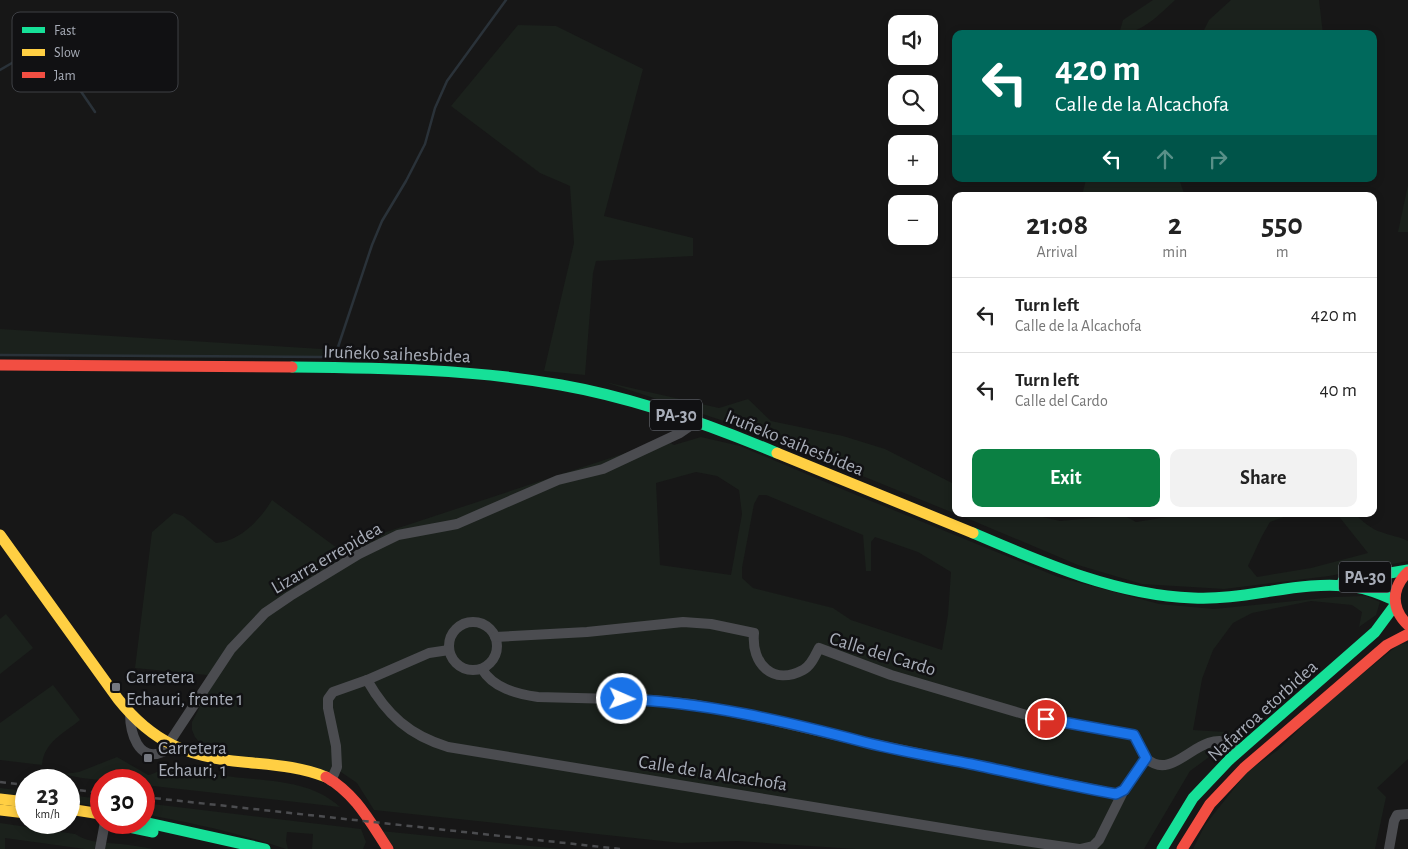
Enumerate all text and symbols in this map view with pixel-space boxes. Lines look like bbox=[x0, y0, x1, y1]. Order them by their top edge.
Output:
legend bbox=[12, 12, 178, 92]
map controls bbox=[888, 15, 938, 245]
button: sound bbox=[888, 15, 938, 65]
text: Fast bbox=[54, 24, 76, 38]
text: Slow bbox=[54, 46, 81, 60]
icon: left bbox=[972, 50, 1037, 115]
text: 420 m bbox=[1055, 52, 1141, 87]
text: Jam bbox=[54, 69, 76, 83]
button: search bbox=[888, 75, 938, 125]
text: Calle de la Alcachofa bbox=[1055, 93, 1229, 115]
button: + bbox=[888, 135, 938, 185]
icon: left bbox=[1098, 145, 1126, 173]
icon: ahead bbox=[1151, 145, 1179, 173]
icon: right bbox=[1204, 145, 1232, 173]
button: − bbox=[888, 195, 938, 245]
text: 21:08 bbox=[1026, 210, 1088, 240]
text: 2 bbox=[1168, 210, 1182, 240]
text: 550 bbox=[1261, 210, 1303, 240]
text: Arrival bbox=[1037, 244, 1078, 260]
text: min bbox=[1162, 244, 1187, 260]
text: m bbox=[1276, 244, 1289, 260]
text: Turn left bbox=[1015, 296, 1079, 315]
icon: left bbox=[972, 301, 1000, 329]
text: 420 m bbox=[1311, 306, 1357, 325]
text: Calle de la Alcachofa bbox=[1015, 318, 1142, 334]
street label: Iruñeko saihesbidea bbox=[323, 342, 471, 367]
text: Turn left bbox=[1015, 371, 1079, 390]
icon: left bbox=[972, 376, 1000, 404]
text: 40 m bbox=[1319, 381, 1357, 400]
text: Calle del Cardo bbox=[1015, 393, 1108, 409]
road number: PA-30 bbox=[650, 400, 702, 430]
street label: Iruñeko saihesbidea bbox=[722, 407, 867, 480]
button: Exit bbox=[972, 449, 1160, 507]
button: Share bbox=[1170, 449, 1357, 507]
street label: Lizarra errepidea bbox=[268, 519, 386, 598]
road number: PA-30 bbox=[1339, 562, 1391, 592]
street label: Calle del Cardo bbox=[827, 629, 938, 680]
street label: Nafarroa etorbidea bbox=[1204, 657, 1322, 765]
place label: Carretera Echauri, frente 1 bbox=[126, 668, 243, 709]
position arrow bbox=[595, 672, 647, 724]
marker: Carretera Echauri, frente 1 bbox=[110, 681, 122, 693]
pin bbox=[1025, 698, 1067, 740]
icon: arrive bbox=[1032, 705, 1060, 733]
place label: Carretera Echauri, 1 bbox=[158, 739, 227, 780]
marker: Carretera Echauri, 1 bbox=[142, 752, 154, 764]
street label: Calle de la Alcachofa bbox=[637, 752, 789, 795]
speed limit sign: 30 bbox=[90, 769, 155, 834]
text: 23 bbox=[36, 783, 59, 808]
text: km/h bbox=[35, 808, 60, 820]

